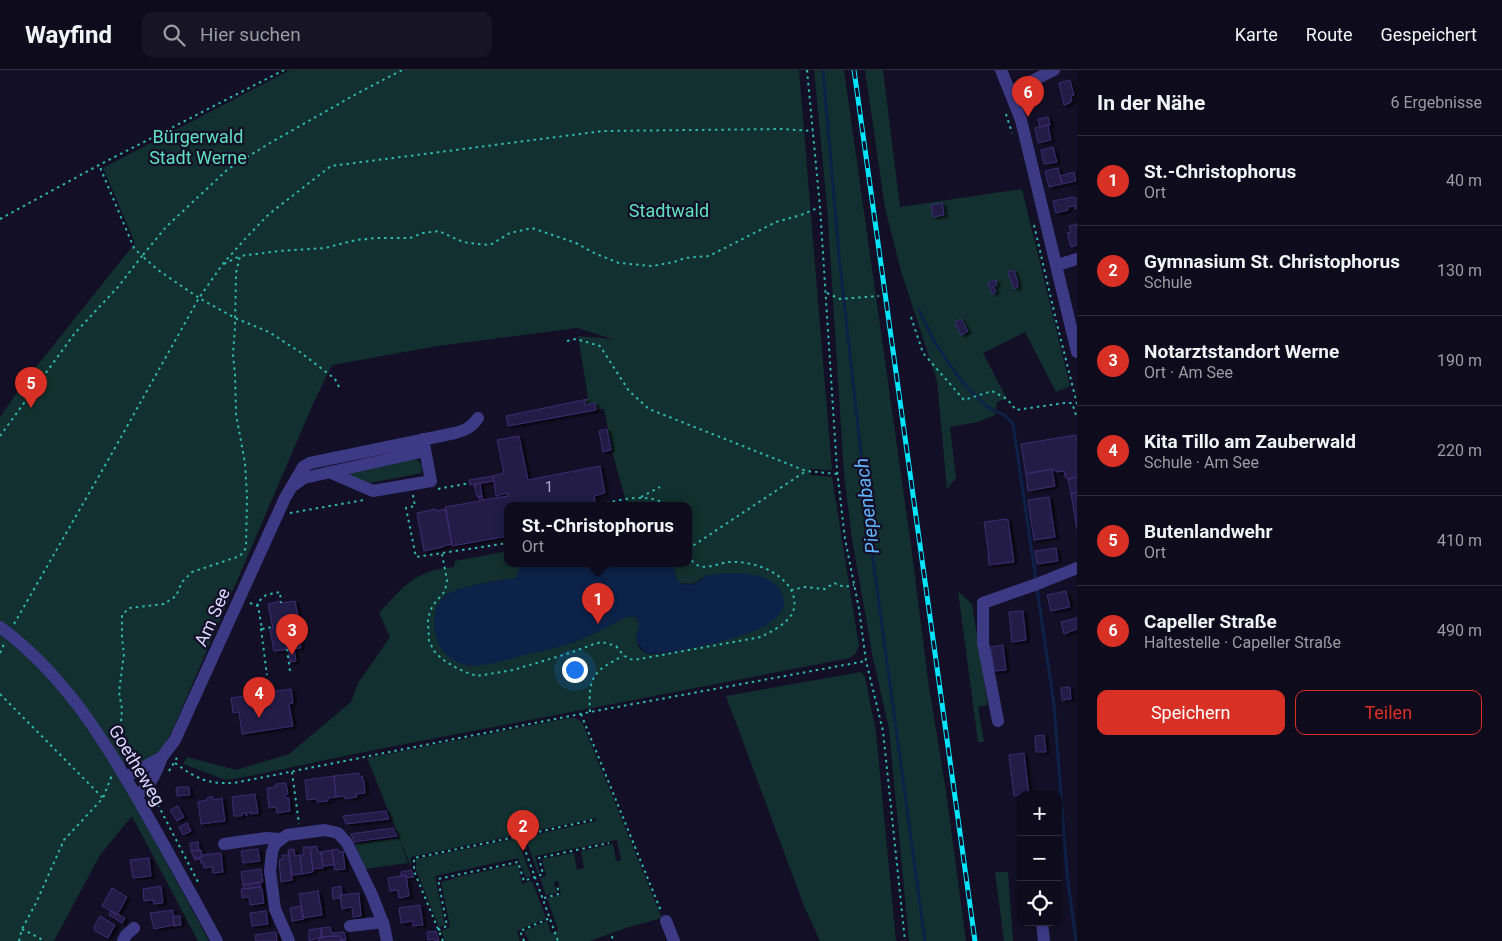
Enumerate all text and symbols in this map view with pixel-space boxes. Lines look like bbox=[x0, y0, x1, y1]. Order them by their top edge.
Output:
search box bbox=[142, 12, 492, 57]
text: Wayfind bbox=[25, 21, 112, 49]
icon: search bbox=[160, 21, 188, 49]
text: Hier suchen bbox=[200, 23, 301, 46]
text: Karte bbox=[1235, 24, 1278, 45]
text: Route bbox=[1306, 24, 1353, 45]
text: Gespeichert bbox=[1381, 24, 1477, 45]
pin: 6 bbox=[1012, 76, 1044, 117]
text: In der Nähe bbox=[1097, 91, 1205, 115]
text: 6 Ergebnisse bbox=[1390, 93, 1482, 112]
park label: Bürgerwald Stadt Werne bbox=[149, 126, 247, 168]
text: St.-Christophorus bbox=[1144, 160, 1296, 183]
text: 1 bbox=[1108, 171, 1118, 190]
text: 40 m bbox=[1446, 171, 1482, 190]
text: Ort bbox=[1144, 183, 1166, 202]
park label: Stadtwald bbox=[629, 200, 709, 221]
text: Gymnasium St. Christophorus bbox=[1144, 250, 1400, 273]
text: 2 bbox=[1108, 261, 1118, 280]
text: 130 m bbox=[1437, 261, 1482, 280]
text: Schule bbox=[1144, 273, 1192, 292]
text: Notarztstandort Werne bbox=[1144, 340, 1339, 363]
text: 3 bbox=[1108, 351, 1118, 370]
text: 190 m bbox=[1437, 351, 1482, 370]
text: Ort · Am See bbox=[1144, 363, 1233, 382]
pin: 5 bbox=[15, 367, 47, 408]
text: Kita Tillo am Zauberwald bbox=[1144, 430, 1356, 453]
text: 4 bbox=[1108, 441, 1118, 460]
text: 220 m bbox=[1437, 441, 1482, 460]
text: Schule · Am See bbox=[1144, 453, 1259, 472]
water label: Piepenbach bbox=[850, 457, 884, 555]
house number: 1 bbox=[545, 478, 553, 496]
popup bbox=[504, 502, 692, 567]
text: St.-Christophorus bbox=[522, 514, 674, 537]
text: Butenlandwehr bbox=[1144, 520, 1272, 543]
text: 5 bbox=[1108, 531, 1118, 550]
text: 410 m bbox=[1437, 531, 1482, 550]
text: Ort bbox=[522, 537, 544, 556]
text: Ort bbox=[1144, 543, 1166, 562]
pin: 1 bbox=[582, 583, 614, 624]
street label: Am See bbox=[190, 585, 234, 649]
text: Capeller Straße bbox=[1144, 610, 1277, 633]
pin: 3 bbox=[276, 614, 308, 655]
text: 6 bbox=[1108, 621, 1118, 640]
text: 490 m bbox=[1437, 621, 1482, 640]
text: Haltestelle · Capeller Straße bbox=[1144, 633, 1341, 652]
your location bbox=[562, 657, 588, 683]
pin: 4 bbox=[243, 677, 275, 718]
button: Speichern bbox=[1097, 690, 1285, 735]
button: Teilen bbox=[1295, 690, 1482, 735]
street label: Goetheweg bbox=[105, 721, 169, 809]
map controls bbox=[1017, 791, 1062, 926]
button: + bbox=[1017, 791, 1062, 836]
pin: 2 bbox=[507, 810, 539, 851]
button: − bbox=[1017, 836, 1062, 881]
button: locate bbox=[1017, 881, 1062, 926]

